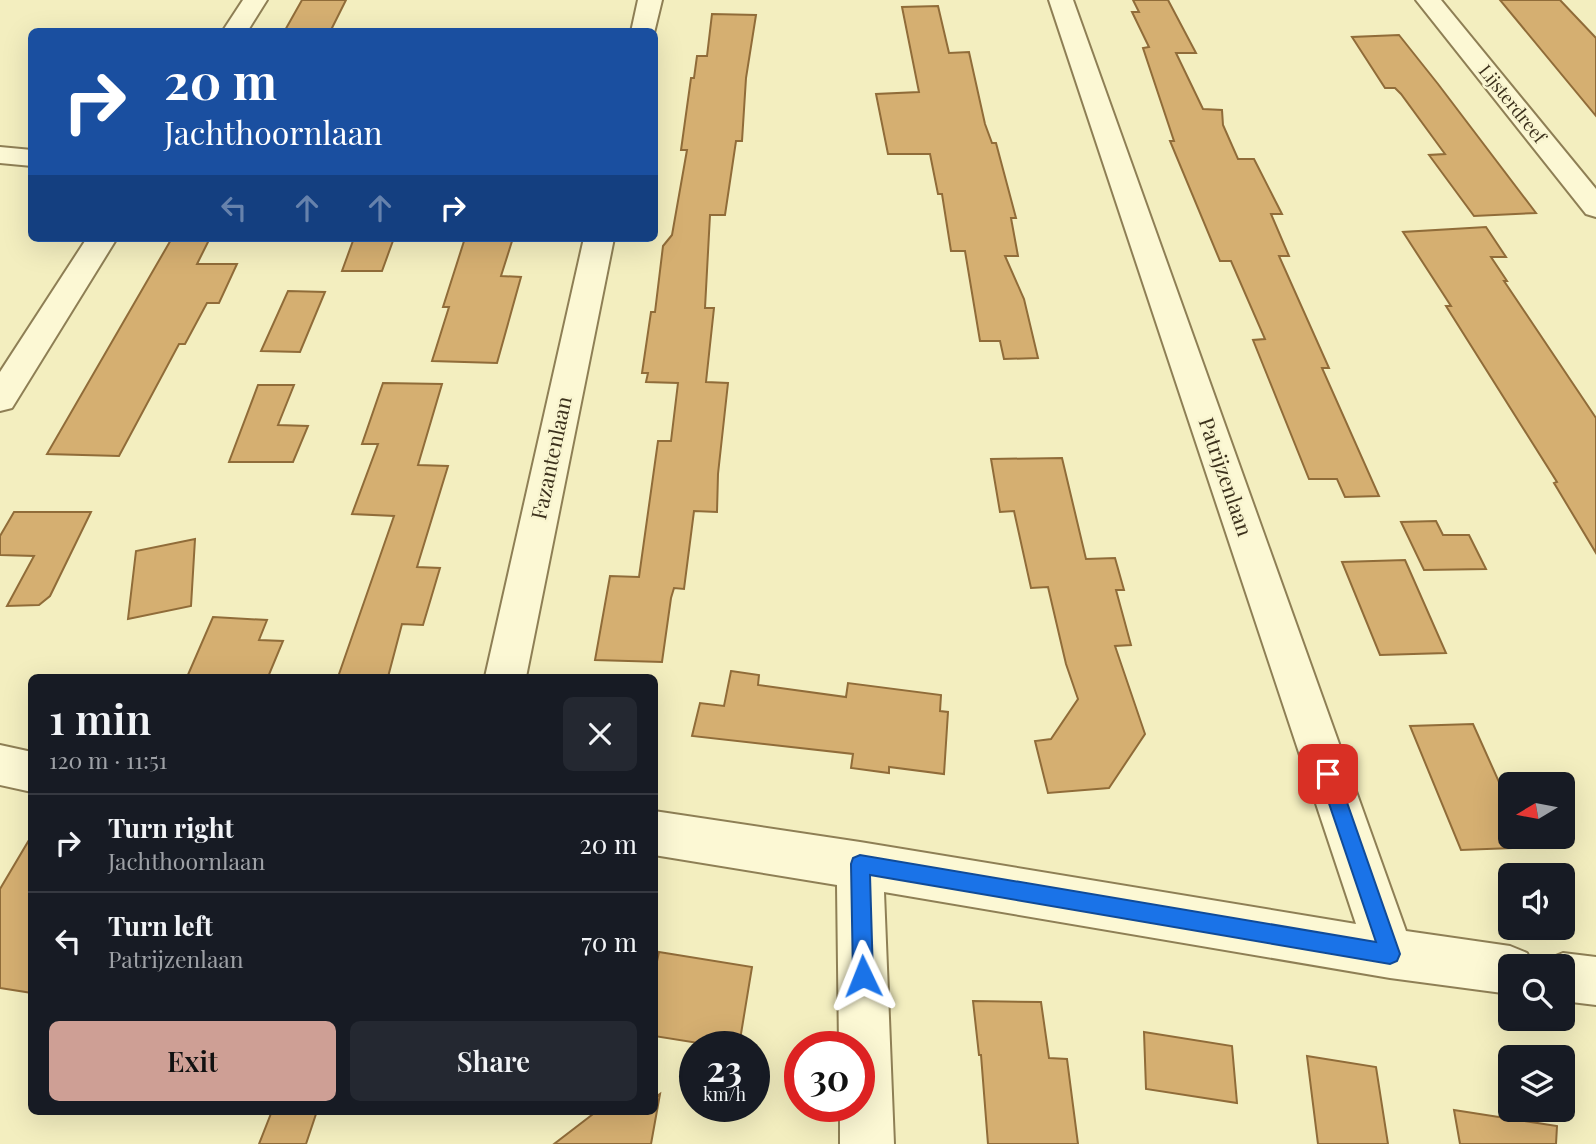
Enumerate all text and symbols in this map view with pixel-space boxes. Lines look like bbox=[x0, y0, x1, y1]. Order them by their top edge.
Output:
text: 20 m bbox=[164, 47, 277, 112]
icon: right bbox=[49, 56, 140, 147]
street label: Lijsterdreef bbox=[1474, 59, 1553, 149]
text: Jachthoornlaan bbox=[164, 110, 383, 153]
icon: left bbox=[215, 189, 253, 227]
icon: ahead bbox=[288, 189, 326, 227]
icon: ahead bbox=[361, 189, 399, 227]
icon: right bbox=[434, 189, 472, 227]
street label: Fazantenlaan bbox=[523, 393, 577, 522]
street label: Patrijzenlaan bbox=[1194, 413, 1260, 540]
text: 1 min bbox=[49, 690, 151, 746]
button: close bbox=[563, 697, 637, 771]
text: 120 m · 11:51 bbox=[49, 744, 167, 775]
pin bbox=[1298, 744, 1358, 804]
icon: arrive bbox=[1309, 755, 1347, 793]
north arrow bbox=[1498, 772, 1575, 849]
map controls bbox=[1498, 772, 1575, 1122]
text: Turn right bbox=[108, 810, 234, 845]
icon: right bbox=[49, 824, 87, 862]
text: 20 m bbox=[579, 826, 637, 861]
text: Jachthoornlaan bbox=[108, 845, 265, 876]
button: sound bbox=[1498, 863, 1575, 940]
text: Turn left bbox=[108, 908, 213, 943]
icon: left bbox=[49, 922, 87, 960]
text: 70 m bbox=[581, 924, 637, 959]
position arrow bbox=[826, 939, 900, 1013]
text: Patrijzenlaan bbox=[108, 943, 244, 974]
button: search bbox=[1498, 954, 1575, 1031]
button: Exit bbox=[49, 1021, 336, 1101]
button: Share bbox=[350, 1021, 637, 1101]
speed limit sign: 30 bbox=[784, 1031, 875, 1122]
text: 23 bbox=[707, 1044, 742, 1091]
button: layers bbox=[1498, 1045, 1575, 1122]
text: km/h bbox=[703, 1082, 746, 1106]

